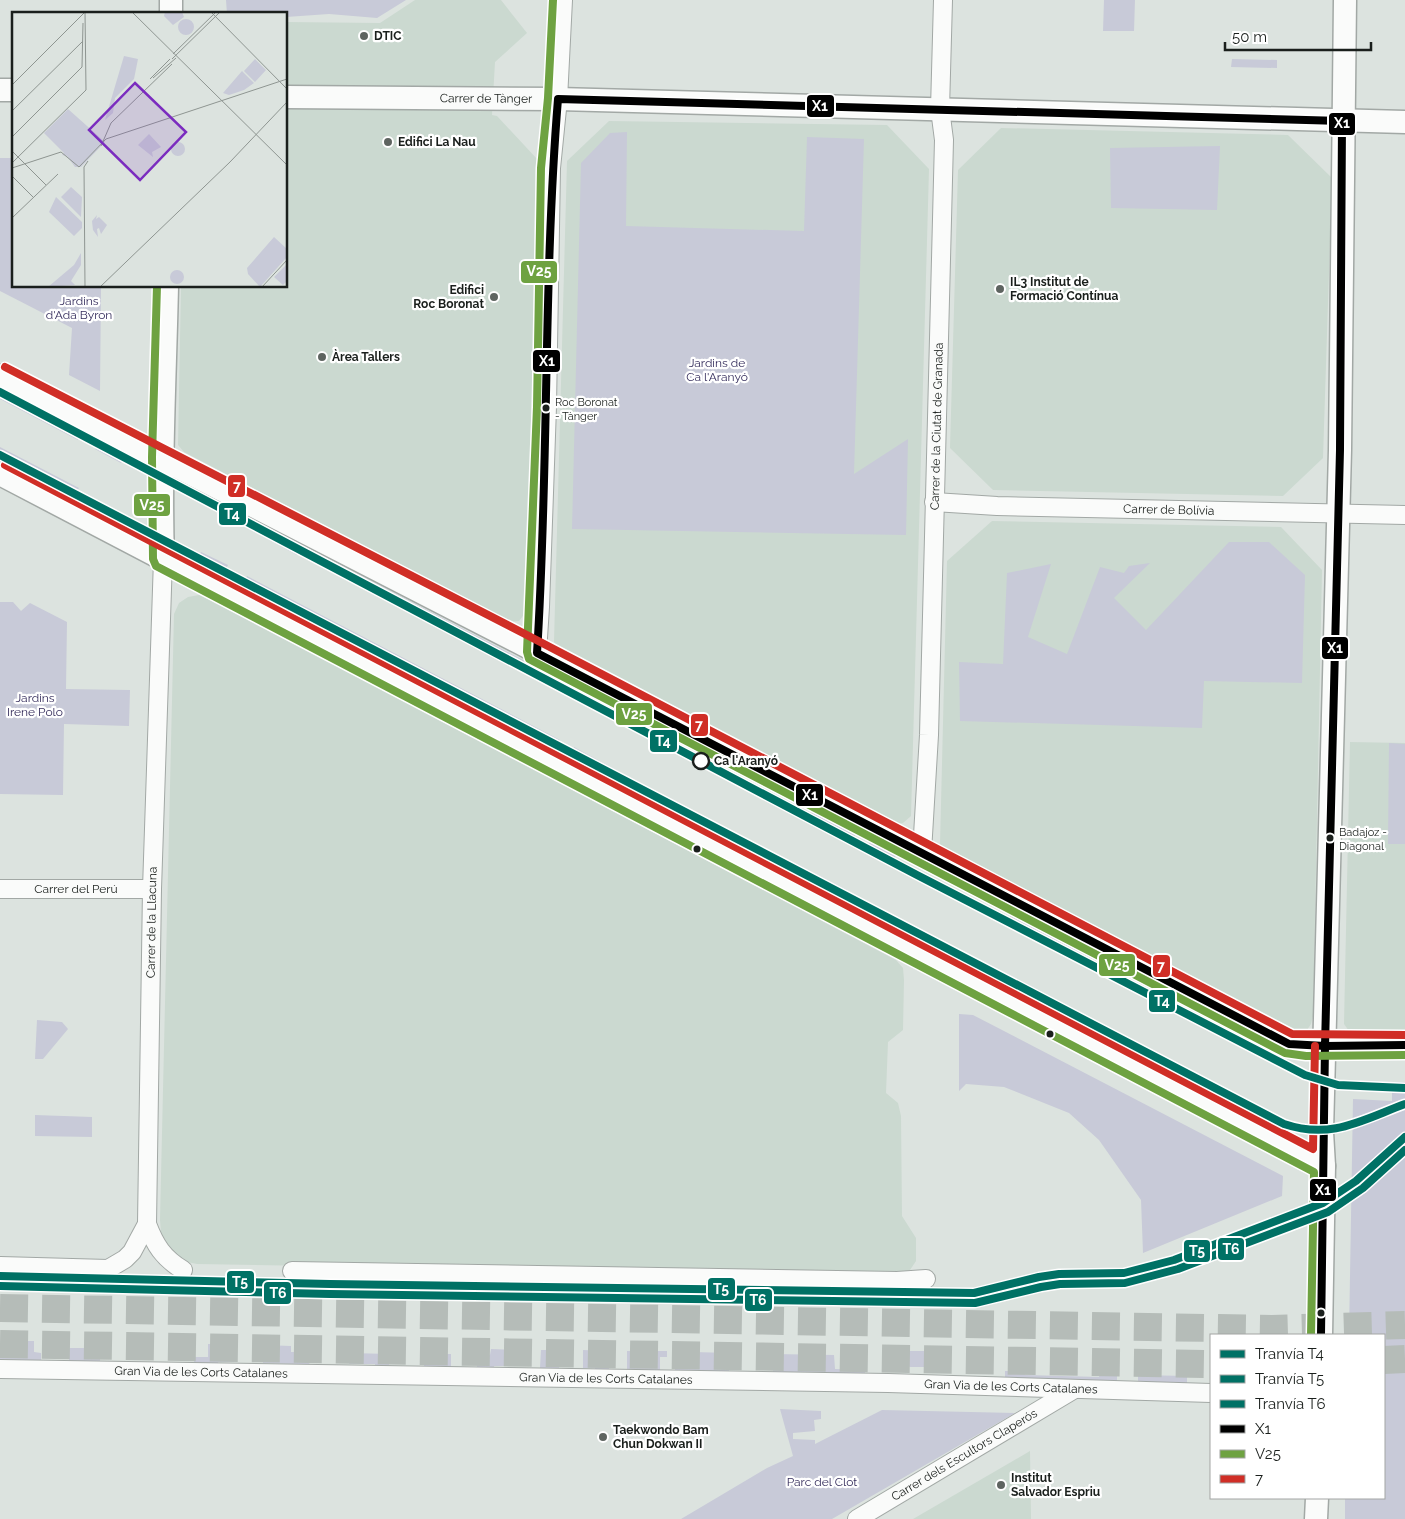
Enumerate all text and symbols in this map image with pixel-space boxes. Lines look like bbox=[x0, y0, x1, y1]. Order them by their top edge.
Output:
inset map bbox=[12, 12, 288, 288]
scale bar bbox=[1225, 20, 1371, 52]
text: 50 m bbox=[1232, 28, 1267, 46]
place label: DTIC bbox=[374, 29, 402, 43]
marker: DTIC bbox=[358, 30, 370, 42]
street label: Carrer de Tànger bbox=[440, 91, 533, 106]
line badge: X1 bbox=[806, 94, 835, 118]
text: X1 bbox=[811, 98, 828, 114]
line badge: X1 bbox=[1328, 112, 1356, 136]
text: X1 bbox=[1333, 115, 1350, 131]
place label: Edifici La Nau bbox=[398, 135, 476, 149]
marker: Edifici La Nau bbox=[382, 136, 394, 148]
line badge: V25 bbox=[520, 260, 558, 284]
text: V25 bbox=[527, 263, 552, 279]
place label: IL3 Institut de Formació Contínua bbox=[1010, 275, 1119, 303]
place label: Edifici Roc Boronat bbox=[413, 283, 484, 311]
marker: IL3 Institut de Formació Contínua bbox=[994, 283, 1006, 295]
marker: Edifici Roc Boronat bbox=[488, 291, 500, 303]
park label: Jardins d'Ada Byron bbox=[46, 294, 112, 322]
street label: Carrer de la Ciutat de Granada bbox=[928, 342, 946, 510]
place label: Àrea Tallers bbox=[332, 349, 400, 364]
line badge: X1 bbox=[532, 349, 561, 373]
marker: Àrea Tallers bbox=[316, 351, 328, 363]
text: X1 bbox=[538, 353, 555, 369]
park label: Jardins de Ca l'Aranyó bbox=[686, 356, 748, 384]
place label: Roc Boronat - Tànger bbox=[555, 396, 618, 423]
marker: Roc Boronat - Tànger bbox=[541, 403, 551, 413]
line badge: 7 bbox=[227, 474, 246, 498]
text: 7 bbox=[233, 478, 241, 494]
line badge: V25 bbox=[133, 493, 171, 517]
text: V25 bbox=[140, 497, 165, 513]
line badge: T4 bbox=[218, 502, 247, 526]
street label: Carrer de Bolívia bbox=[1123, 502, 1215, 518]
text: T4 bbox=[224, 506, 240, 522]
line badge: X1 bbox=[1321, 636, 1349, 660]
text: X1 bbox=[1326, 640, 1343, 656]
park label: Jardins Irene Polo bbox=[7, 691, 63, 719]
line badge: V25 bbox=[615, 702, 653, 726]
text: V25 bbox=[622, 706, 647, 722]
line badge: 7 bbox=[690, 713, 709, 737]
text: 7 bbox=[695, 717, 703, 733]
line badge: T4 bbox=[649, 729, 678, 753]
text: T4 bbox=[655, 733, 671, 749]
marker: Ca l'Aranyó bbox=[692, 752, 710, 770]
place label: Ca l'Aranyó bbox=[714, 754, 778, 768]
line badge: X1 bbox=[795, 783, 824, 807]
text: X1 bbox=[801, 787, 818, 803]
place label: Badajoz - Diagonal bbox=[1339, 826, 1387, 853]
marker: Badajoz - Diagonal bbox=[1325, 833, 1335, 843]
unlabelled marker bbox=[692, 844, 702, 854]
street label: Carrer de la Llacuna bbox=[144, 866, 160, 978]
street label: Carrer del Perú bbox=[34, 882, 118, 896]
line badge: V25 bbox=[1098, 953, 1136, 977]
line badge: 7 bbox=[1152, 954, 1171, 978]
text: V25 bbox=[1105, 957, 1130, 973]
text: 7 bbox=[1157, 958, 1165, 974]
line badge: T4 bbox=[1148, 989, 1176, 1013]
text: T4 bbox=[1154, 993, 1170, 1009]
unlabelled marker bbox=[1045, 1029, 1055, 1039]
line badge: X1 bbox=[1309, 1178, 1337, 1202]
text: X1 bbox=[1314, 1182, 1331, 1198]
line badge: T6 bbox=[1217, 1237, 1245, 1261]
line badge: T5 bbox=[1183, 1239, 1211, 1263]
text: T6 bbox=[1222, 1241, 1240, 1257]
text: T5 bbox=[1189, 1243, 1205, 1259]
line badge: T5 bbox=[226, 1270, 255, 1294]
text: T5 bbox=[232, 1274, 248, 1290]
line badge: T5 bbox=[707, 1277, 736, 1301]
line badge: T6 bbox=[263, 1281, 292, 1305]
text: T5 bbox=[713, 1281, 729, 1297]
text: T6 bbox=[269, 1285, 287, 1301]
line badge: T6 bbox=[744, 1288, 773, 1312]
text: T6 bbox=[749, 1292, 767, 1308]
unlabelled marker bbox=[1316, 1308, 1326, 1318]
legend bbox=[1210, 1334, 1385, 1499]
text: Tranvía T4 bbox=[1255, 1345, 1324, 1363]
street label: Gran Via de les Corts Catalanes bbox=[114, 1364, 288, 1381]
street label: Gran Via de les Corts Catalanes bbox=[519, 1370, 693, 1387]
text: Tranvía T5 bbox=[1255, 1370, 1324, 1388]
street label: Gran Via de les Corts Catalanes bbox=[924, 1377, 1098, 1396]
text: Tranvía T6 bbox=[1255, 1395, 1326, 1413]
street label: Carrer dels Escultors Claperós bbox=[889, 1406, 1040, 1504]
text: X1 bbox=[1255, 1420, 1271, 1438]
place label: Taekwondo Bam Chun Dokwan II bbox=[613, 1423, 709, 1451]
marker: Taekwondo Bam Chun Dokwan II bbox=[597, 1431, 609, 1443]
text: V25 bbox=[1255, 1445, 1281, 1463]
text: 7 bbox=[1255, 1470, 1263, 1488]
place label: Institut Salvador Espriu bbox=[1011, 1471, 1100, 1499]
park label: Parc del Clot bbox=[787, 1475, 857, 1489]
marker: Institut Salvador Espriu bbox=[995, 1479, 1007, 1491]

